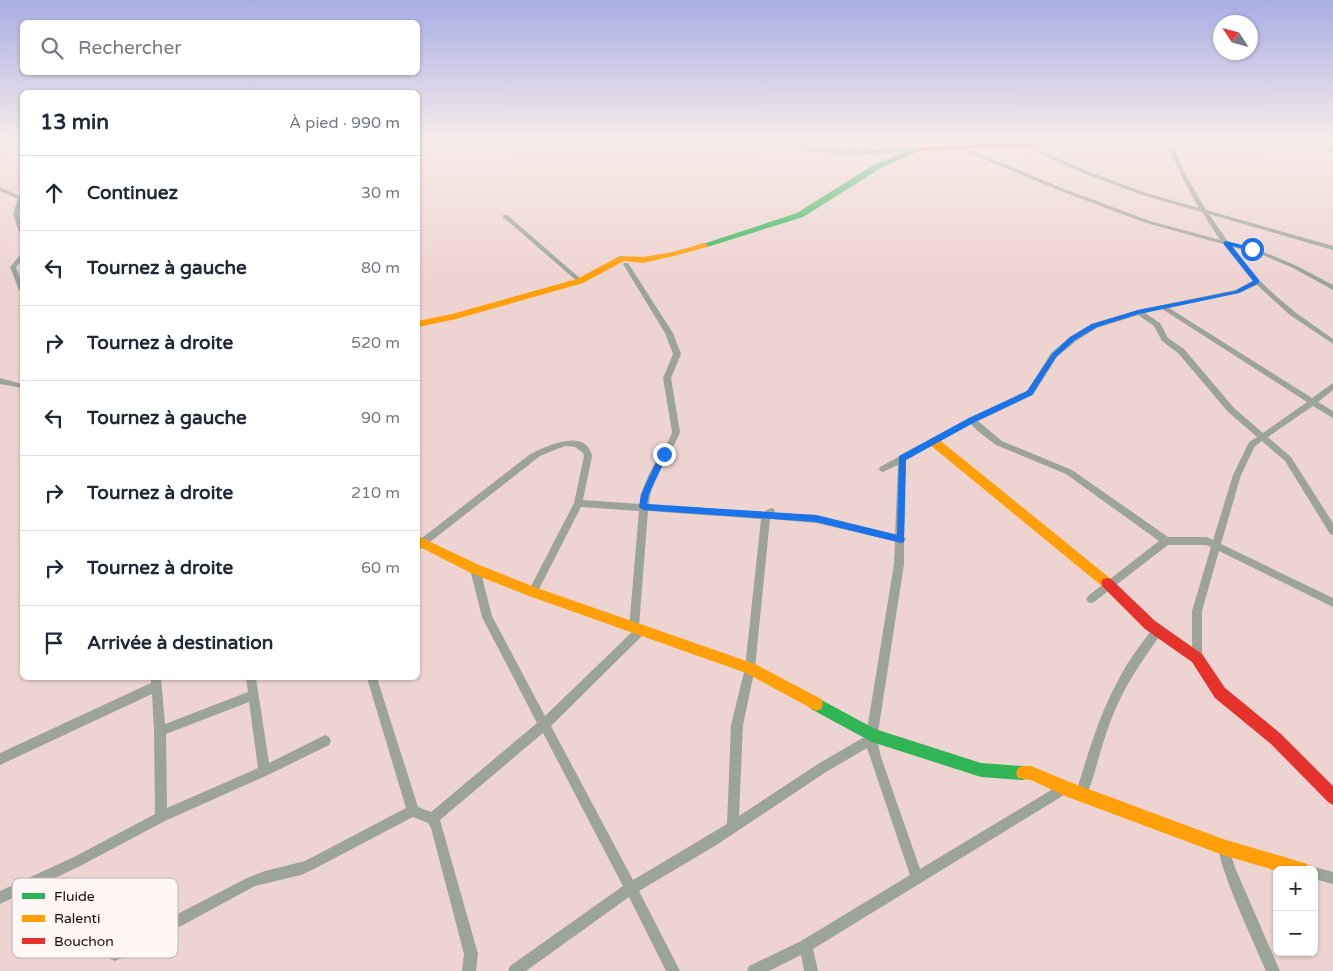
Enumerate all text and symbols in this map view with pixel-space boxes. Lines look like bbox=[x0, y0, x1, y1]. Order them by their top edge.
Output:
north arrow bbox=[1213, 15, 1258, 60]
search box bbox=[20, 20, 420, 75]
icon: search bbox=[38, 34, 66, 62]
text: Rechercher bbox=[78, 37, 181, 59]
text: 13 min bbox=[40, 110, 109, 135]
text: À pied · 990 m bbox=[289, 113, 400, 133]
icon: ahead bbox=[40, 179, 68, 207]
text: Continuez bbox=[87, 182, 178, 204]
text: 30 m bbox=[361, 183, 400, 203]
route start bbox=[1241, 238, 1264, 261]
icon: left bbox=[40, 254, 68, 282]
text: Tournez à gauche bbox=[87, 257, 247, 279]
text: 80 m bbox=[361, 258, 400, 278]
icon: right bbox=[40, 329, 68, 357]
text: Tournez à droite bbox=[87, 332, 233, 354]
text: 520 m bbox=[351, 333, 400, 353]
icon: left bbox=[40, 404, 68, 432]
text: Tournez à gauche bbox=[87, 407, 247, 429]
text: 90 m bbox=[361, 408, 400, 428]
route end bbox=[653, 443, 676, 466]
icon: right bbox=[40, 479, 68, 507]
text: Tournez à droite bbox=[87, 482, 233, 504]
text: 210 m bbox=[351, 483, 400, 503]
icon: right bbox=[40, 554, 68, 582]
text: Tournez à droite bbox=[87, 557, 233, 579]
text: 60 m bbox=[361, 558, 400, 578]
icon: arrive bbox=[40, 629, 68, 657]
text: Arrivée à destination bbox=[87, 632, 273, 654]
map controls bbox=[1273, 866, 1318, 956]
button: + bbox=[1273, 866, 1318, 911]
legend bbox=[12, 878, 178, 958]
text: Fluide bbox=[54, 888, 95, 905]
text: Ralenti bbox=[54, 910, 100, 927]
button: − bbox=[1273, 911, 1318, 956]
text: Bouchon bbox=[54, 933, 114, 950]

